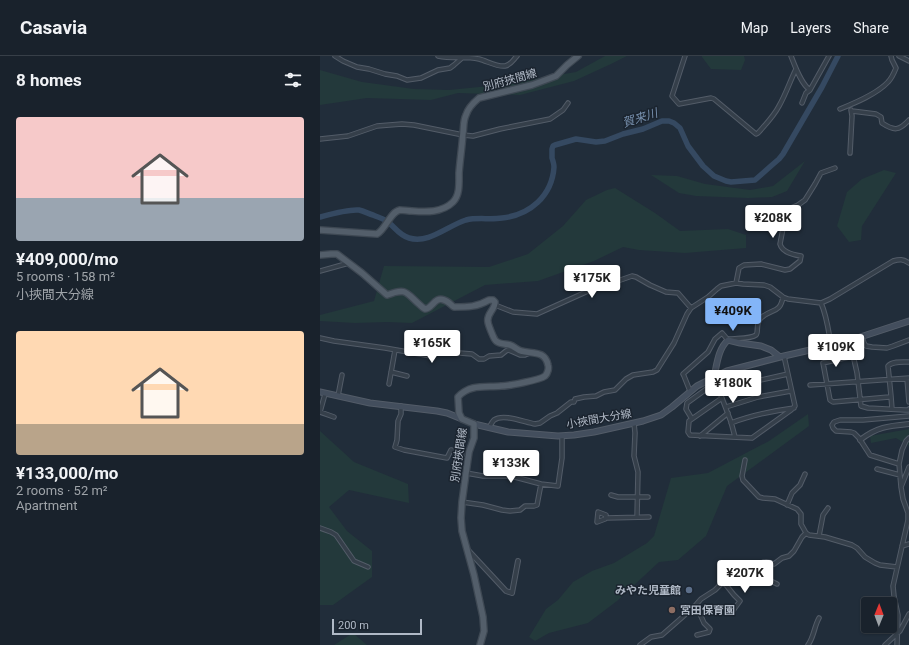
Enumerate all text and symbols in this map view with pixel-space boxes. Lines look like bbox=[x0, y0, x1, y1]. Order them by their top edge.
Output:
text: Casavia bbox=[20, 16, 87, 39]
text: Map bbox=[741, 20, 768, 36]
text: Layers bbox=[790, 20, 831, 36]
text: Share bbox=[853, 20, 889, 36]
street label: 別府挾間線 bbox=[482, 67, 538, 93]
icon: filters bbox=[282, 69, 304, 91]
text: 8 homes bbox=[16, 70, 82, 90]
water label: 賀来川 bbox=[621, 105, 661, 130]
icon: home bbox=[124, 143, 196, 215]
pin: ¥208K bbox=[745, 205, 801, 239]
text: ¥208K bbox=[754, 210, 792, 225]
text: ¥409,000/mo bbox=[16, 249, 118, 269]
pin: ¥175K bbox=[564, 265, 620, 299]
text: 5 rooms · 158 m² bbox=[16, 269, 115, 284]
text: ¥175K bbox=[573, 270, 611, 285]
text: 小挾間大分線 bbox=[16, 287, 94, 302]
pin: ¥409K bbox=[705, 298, 761, 332]
text: ¥409K bbox=[714, 303, 752, 318]
pin: ¥165K bbox=[404, 330, 460, 364]
pin: ¥109K bbox=[808, 334, 864, 368]
text: ¥165K bbox=[413, 335, 451, 350]
text: ¥109K bbox=[817, 339, 855, 354]
icon: home bbox=[124, 357, 196, 429]
pin: ¥180K bbox=[705, 370, 761, 404]
text: ¥180K bbox=[714, 375, 752, 390]
street label: 小挾間大分線 bbox=[565, 407, 633, 431]
street label: 別府挾間線 bbox=[448, 427, 470, 483]
pin: ¥133K bbox=[483, 450, 539, 484]
text: ¥133K bbox=[492, 455, 530, 470]
text: ¥133,000/mo bbox=[16, 463, 118, 483]
text: 2 rooms · 52 m² bbox=[16, 483, 108, 498]
text: Apartment bbox=[16, 498, 78, 513]
pin: ¥207K bbox=[717, 560, 773, 594]
text: ¥207K bbox=[726, 565, 764, 580]
place label: みやた児童館 bbox=[615, 584, 681, 597]
marker: みやた児童館 bbox=[684, 585, 694, 595]
north arrow bbox=[861, 597, 897, 633]
map controls bbox=[861, 597, 897, 633]
place label: 宮田保育園 bbox=[680, 604, 735, 617]
marker: 宮田保育園 bbox=[667, 605, 677, 615]
scale bar bbox=[332, 617, 422, 636]
text: 200 m bbox=[338, 619, 369, 632]

